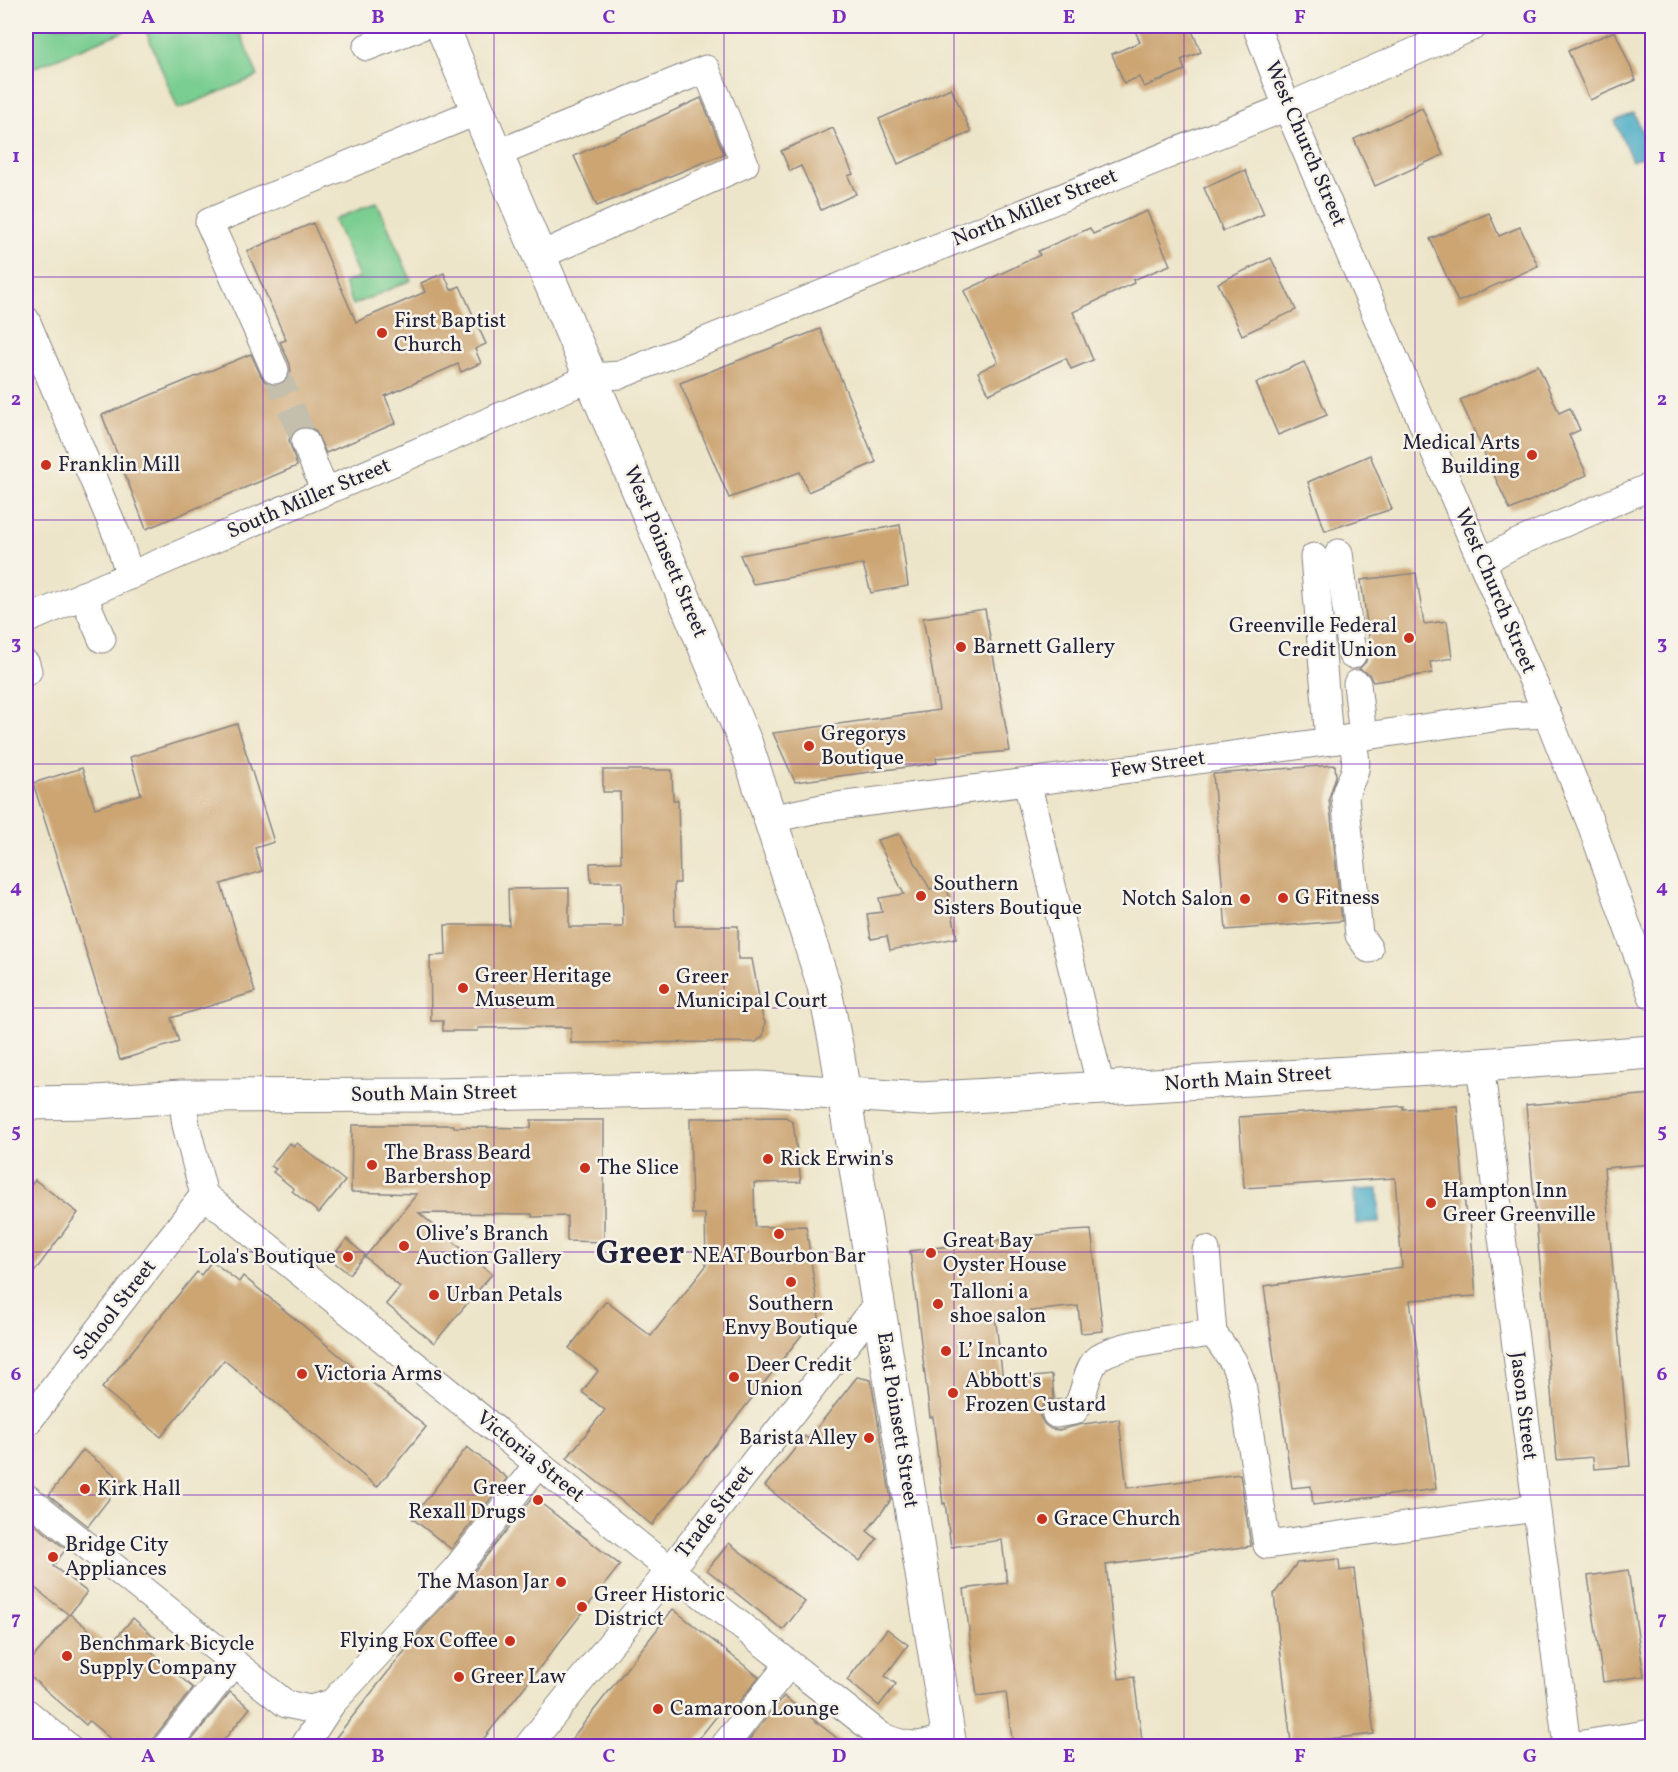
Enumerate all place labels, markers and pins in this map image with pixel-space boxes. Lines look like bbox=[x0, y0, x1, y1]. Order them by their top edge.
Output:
place label: First Baptist Church bbox=[394, 307, 506, 360]
marker: First Baptist Church bbox=[375, 326, 389, 340]
place label: Medical Arts Building bbox=[1402, 429, 1520, 482]
marker: Medical Arts Building bbox=[1525, 448, 1539, 462]
place label: Franklin Mill bbox=[58, 451, 180, 480]
marker: Franklin Mill bbox=[39, 458, 53, 472]
place label: Greenville Federal Credit Union bbox=[1229, 612, 1397, 665]
marker: Greenville Federal Credit Union bbox=[1402, 631, 1416, 645]
place label: Barnett Gallery bbox=[973, 633, 1116, 662]
marker: Barnett Gallery bbox=[954, 640, 968, 654]
place label: Gregorys Boutique bbox=[821, 720, 906, 773]
marker: Gregorys Boutique bbox=[802, 739, 816, 753]
place label: Southern Sisters Boutique bbox=[933, 870, 1082, 923]
place label: G Fitness bbox=[1295, 884, 1380, 913]
place label: Notch Salon bbox=[1121, 885, 1233, 914]
marker: Southern Sisters Boutique bbox=[914, 889, 928, 903]
marker: G Fitness bbox=[1276, 891, 1290, 905]
marker: Notch Salon bbox=[1238, 892, 1252, 906]
place label: Greer Heritage Museum bbox=[475, 962, 612, 1015]
place label: Greer Municipal Court bbox=[676, 963, 827, 1016]
marker: Greer Heritage Museum bbox=[456, 981, 470, 995]
marker: Greer Municipal Court bbox=[657, 982, 671, 996]
place label: The Brass Beard Barbershop bbox=[384, 1139, 531, 1192]
place label: Rick Erwin's bbox=[780, 1145, 894, 1174]
marker: Rick Erwin's bbox=[761, 1152, 775, 1166]
place label: The Slice bbox=[597, 1154, 679, 1183]
marker: The Brass Beard Barbershop bbox=[365, 1158, 379, 1172]
marker: The Slice bbox=[578, 1161, 592, 1175]
place label: Hampton Inn Greer Greenville bbox=[1443, 1177, 1596, 1230]
marker: Hampton Inn Greer Greenville bbox=[1424, 1196, 1438, 1210]
place label: Olive’s Branch Auction Gallery bbox=[416, 1220, 562, 1273]
marker: NEAT Bourbon Bar bbox=[772, 1227, 786, 1241]
place label: Great Bay Oyster House bbox=[943, 1227, 1067, 1280]
marker: Olive’s Branch Auction Gallery bbox=[397, 1239, 411, 1253]
place label: NEAT Bourbon Bar bbox=[692, 1242, 866, 1271]
place label: Lola's Boutique bbox=[198, 1243, 336, 1272]
marker: Great Bay Oyster House bbox=[924, 1246, 938, 1260]
marker: Lola's Boutique bbox=[341, 1250, 355, 1264]
marker: Southern Envy Boutique bbox=[784, 1275, 798, 1289]
place label: Talloni a shoe salon bbox=[950, 1278, 1046, 1331]
place label: Urban Petals bbox=[446, 1281, 563, 1310]
marker: Urban Petals bbox=[427, 1288, 441, 1302]
place label: Southern Envy Boutique bbox=[724, 1290, 858, 1343]
marker: Talloni a shoe salon bbox=[931, 1297, 945, 1311]
place label: L’ Incanto bbox=[958, 1337, 1048, 1366]
marker: L’ Incanto bbox=[939, 1344, 953, 1358]
place label: Deer Credit Union bbox=[746, 1351, 852, 1404]
place label: Victoria Arms bbox=[314, 1360, 442, 1389]
marker: Victoria Arms bbox=[295, 1367, 309, 1381]
place label: Abbott's Frozen Custard bbox=[965, 1367, 1106, 1420]
marker: Deer Credit Union bbox=[727, 1370, 741, 1384]
marker: Abbott's Frozen Custard bbox=[946, 1386, 960, 1400]
place label: Barista Alley bbox=[739, 1424, 858, 1453]
marker: Barista Alley bbox=[862, 1431, 876, 1445]
place label: Greer Rexall Drugs bbox=[408, 1474, 526, 1527]
place label: Kirk Hall bbox=[97, 1475, 181, 1504]
marker: Kirk Hall bbox=[78, 1482, 92, 1496]
marker: Greer Rexall Drugs bbox=[531, 1493, 545, 1507]
place label: Grace Church bbox=[1054, 1505, 1180, 1534]
marker: Grace Church bbox=[1035, 1512, 1049, 1526]
place label: Bridge City Appliances bbox=[65, 1531, 169, 1584]
marker: Bridge City Appliances bbox=[46, 1550, 60, 1564]
place label: The Mason Jar bbox=[417, 1568, 549, 1597]
marker: The Mason Jar bbox=[554, 1575, 568, 1589]
place label: Greer Historic District bbox=[594, 1581, 725, 1634]
marker: Greer Historic District bbox=[575, 1600, 589, 1614]
place label: Flying Fox Coffee bbox=[339, 1627, 498, 1656]
place label: Benchmark Bicycle Supply Company bbox=[79, 1630, 255, 1683]
marker: Flying Fox Coffee bbox=[503, 1634, 517, 1648]
marker: Benchmark Bicycle Supply Company bbox=[60, 1649, 74, 1663]
place label: Greer Law bbox=[471, 1663, 566, 1692]
marker: Greer Law bbox=[452, 1670, 466, 1684]
place label: Camaroon Lounge bbox=[670, 1695, 839, 1724]
marker: Camaroon Lounge bbox=[651, 1702, 665, 1716]

